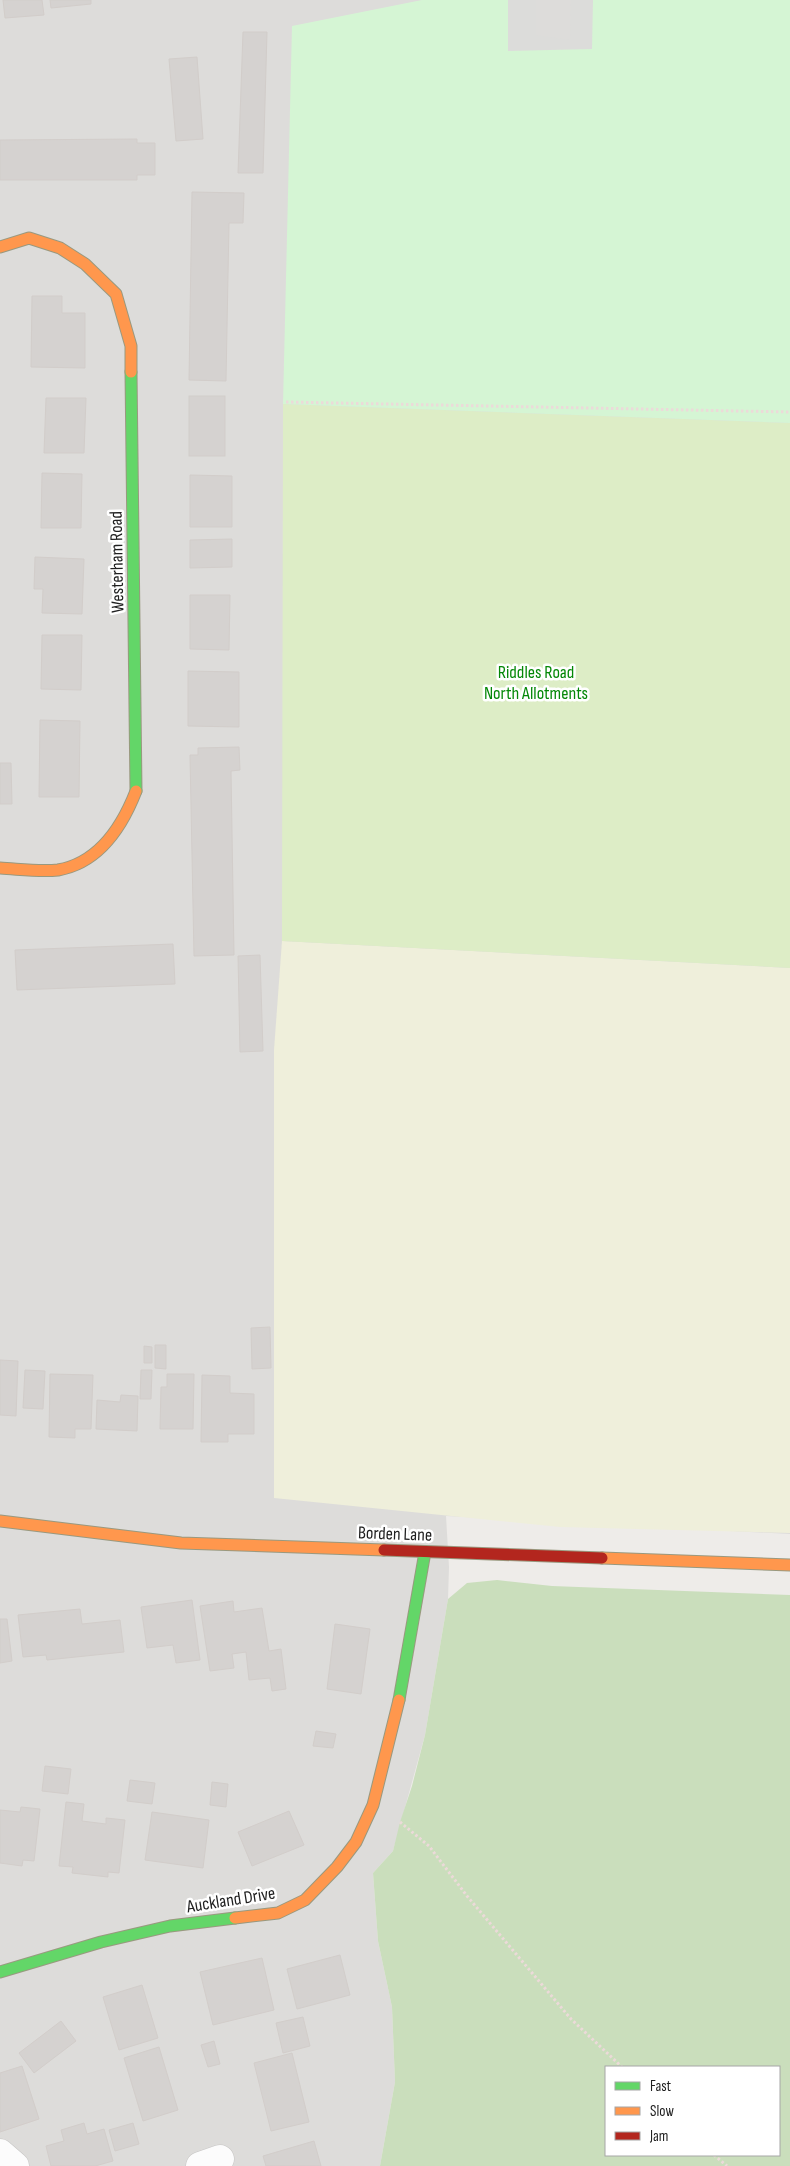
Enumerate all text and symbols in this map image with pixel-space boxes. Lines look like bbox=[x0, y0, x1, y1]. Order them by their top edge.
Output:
street label: Westerham Road bbox=[106, 511, 128, 613]
park label: Riddles Road North Allotments bbox=[484, 662, 588, 704]
street label: Borden Lane bbox=[358, 1522, 432, 1546]
street label: Auckland Drive bbox=[184, 1883, 277, 1917]
legend bbox=[605, 2066, 780, 2156]
text: Fast bbox=[650, 2077, 672, 2096]
text: Slow bbox=[650, 2102, 674, 2121]
text: Jam bbox=[649, 2127, 668, 2146]

